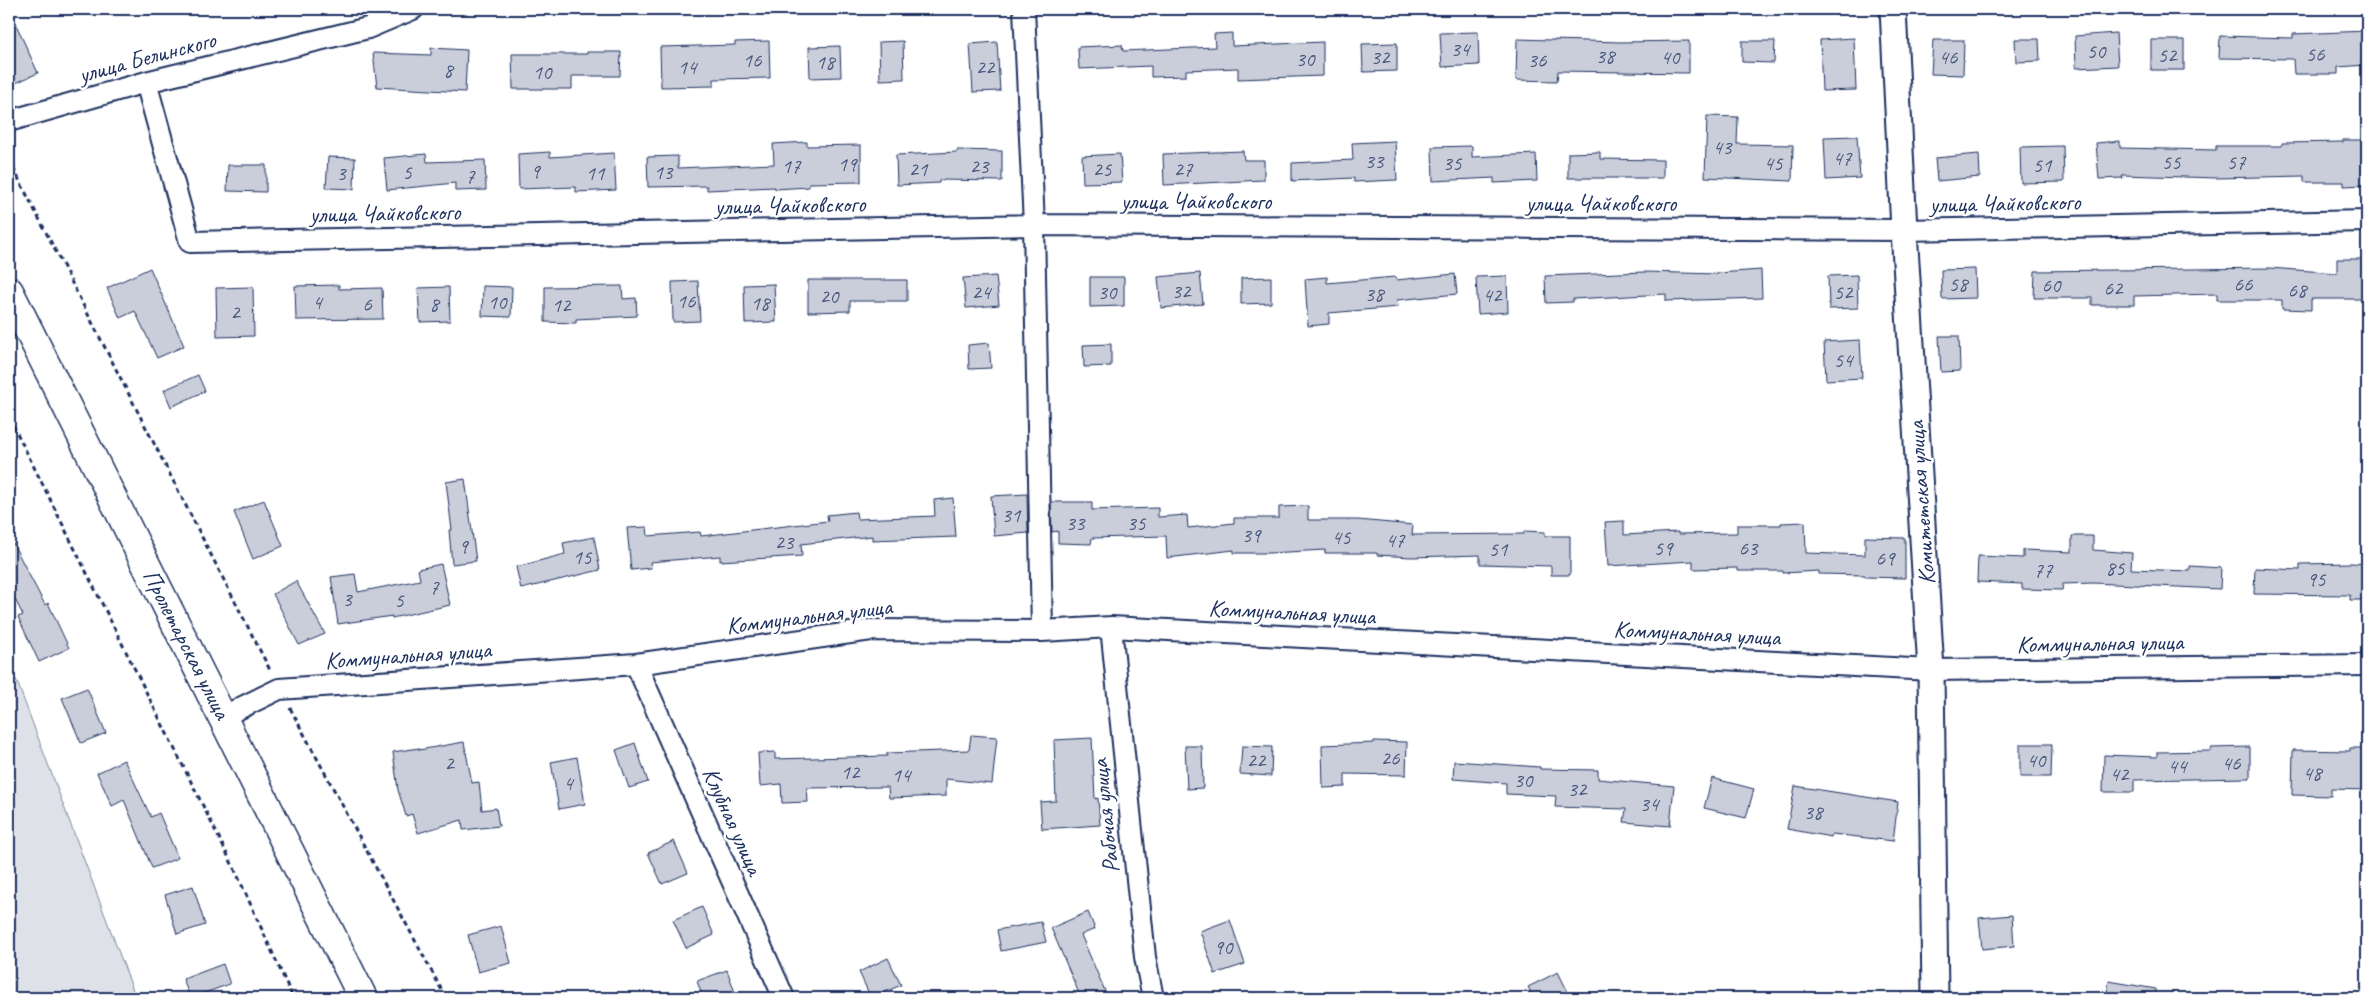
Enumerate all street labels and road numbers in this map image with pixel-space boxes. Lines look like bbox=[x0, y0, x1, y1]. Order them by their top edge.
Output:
street label: улица Белинского bbox=[73, 24, 220, 90]
street label: улица Чайковского bbox=[1119, 186, 1273, 216]
street label: улица Чайковского bbox=[1927, 187, 2082, 219]
street label: улица Чайковского bbox=[1524, 188, 1678, 218]
street label: улица Чайковского bbox=[712, 189, 867, 221]
street label: улица Чайковского bbox=[307, 197, 462, 229]
street label: Комитетская улица bbox=[1900, 419, 1942, 586]
street label: Пролетарская улица bbox=[136, 564, 238, 725]
street label: Коммунальная улица bbox=[724, 591, 895, 641]
street label: Коммунальная улица bbox=[1208, 593, 1377, 631]
street label: Коммунальная улица bbox=[1613, 614, 1782, 652]
street label: Коммунальная улица bbox=[2016, 627, 2185, 659]
street label: Коммунальная улица bbox=[324, 634, 494, 676]
street label: Рабочая улица bbox=[1084, 756, 1126, 875]
street label: Клубная улица bbox=[696, 762, 771, 882]

